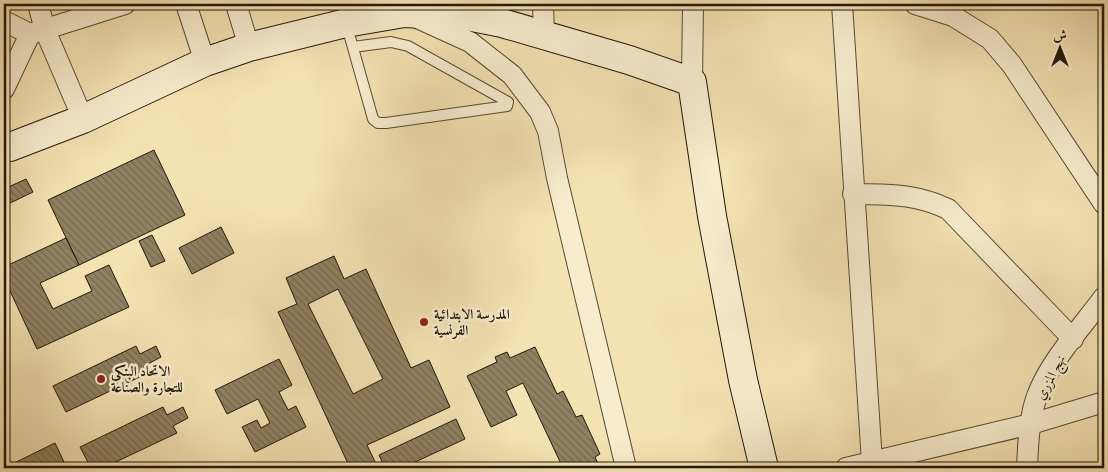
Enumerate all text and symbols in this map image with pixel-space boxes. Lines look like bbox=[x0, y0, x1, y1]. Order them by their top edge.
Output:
north arrow bbox=[1036, 22, 1086, 72]
text: ش bbox=[1053, 27, 1067, 45]
place label: المدرسة الابتدائية الفرنسية bbox=[434, 306, 510, 340]
marker: المدرسة الابتدائية الفرنسية bbox=[418, 316, 430, 328]
street label: نهج المزري bbox=[1032, 352, 1073, 405]
place label: الاتحاد البنكي للتجارة والصناعة bbox=[111, 363, 183, 397]
marker: الاتحاد البنكي للتجارة والصناعة bbox=[95, 373, 107, 385]

